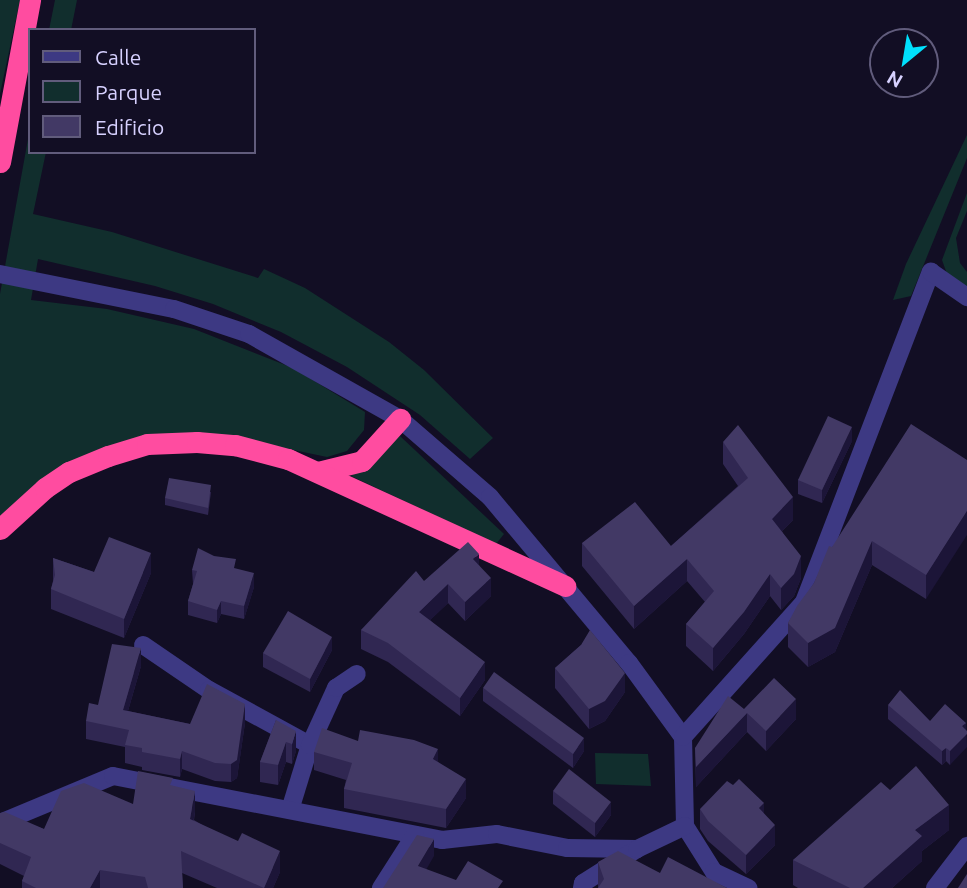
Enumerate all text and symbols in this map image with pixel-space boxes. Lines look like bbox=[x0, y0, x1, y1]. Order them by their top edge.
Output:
legend bbox=[28, 28, 256, 154]
north arrow bbox=[869, 28, 939, 98]
text: Calle bbox=[95, 45, 141, 69]
text: N bbox=[883, 66, 906, 93]
text: Parque bbox=[95, 80, 162, 104]
text: Edificio bbox=[95, 115, 164, 139]

